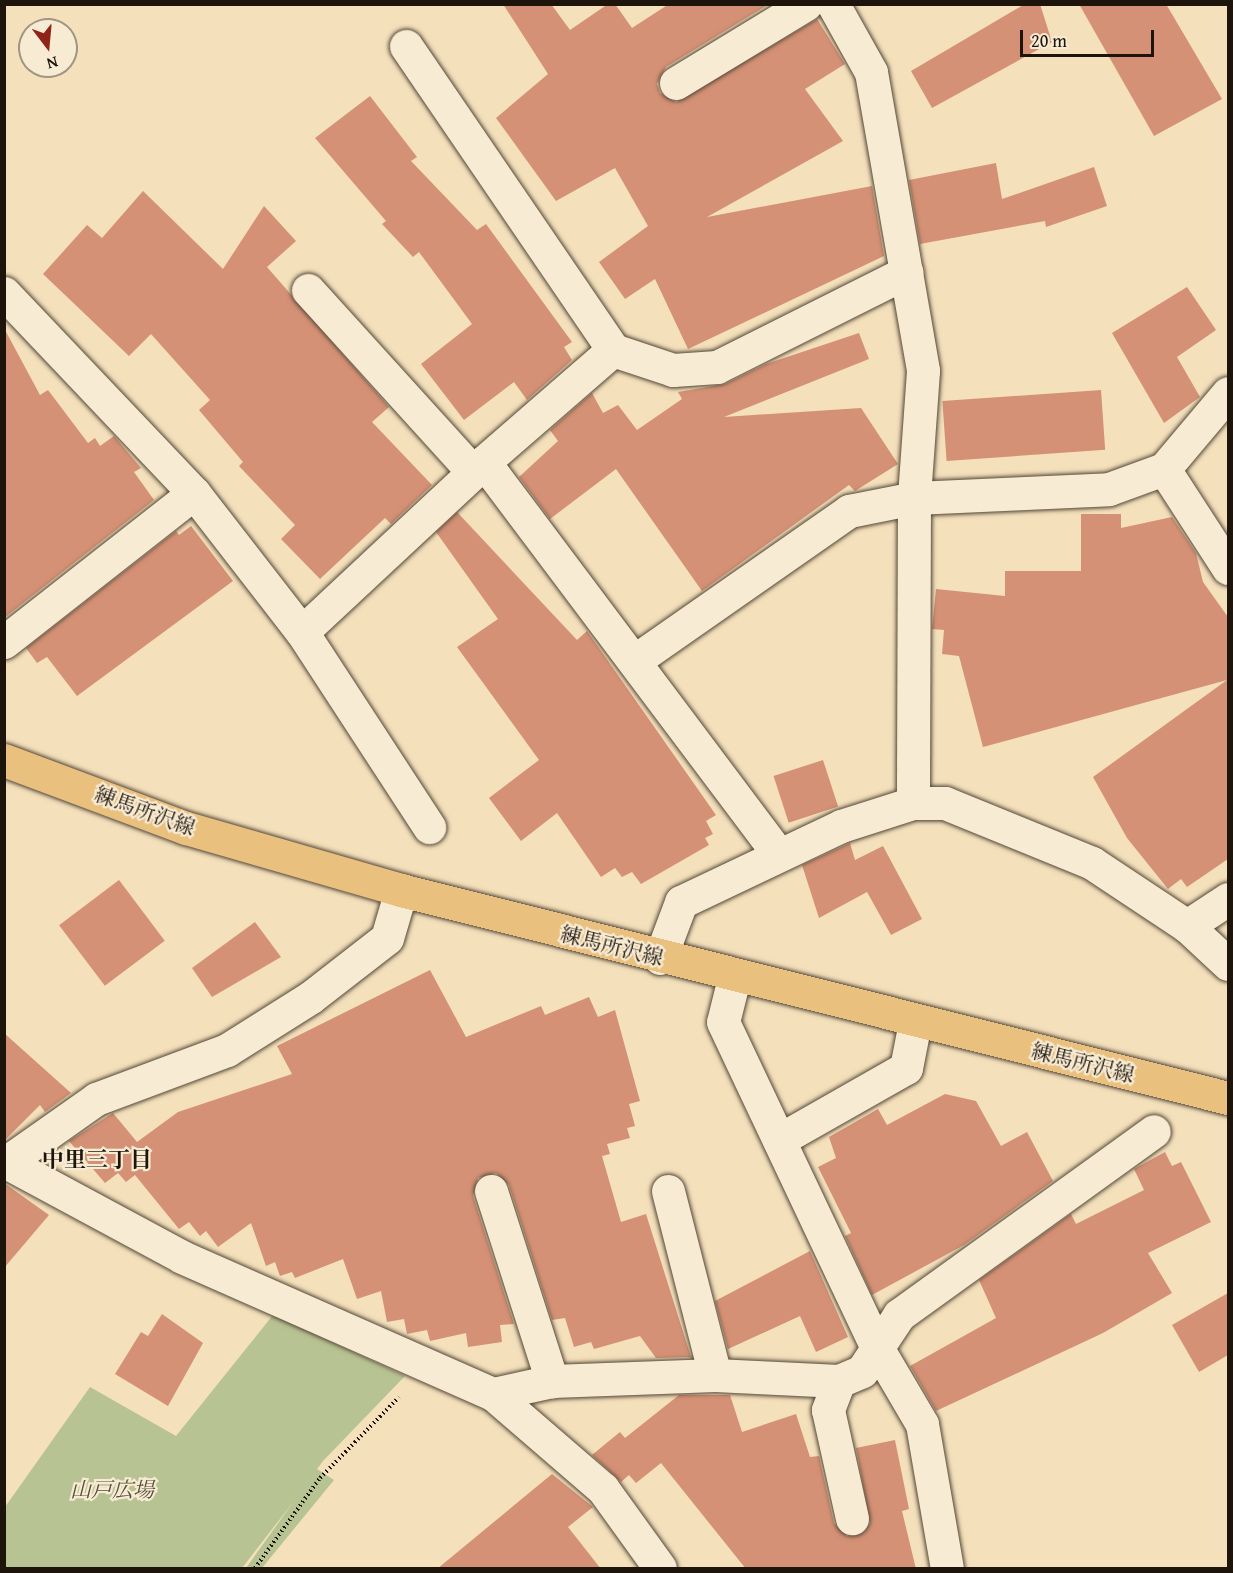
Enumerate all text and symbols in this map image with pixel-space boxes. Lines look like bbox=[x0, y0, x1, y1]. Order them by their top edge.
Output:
north arrow bbox=[18, 18, 78, 78]
scale bar bbox=[1023, 18, 1156, 56]
text: 20 m bbox=[1031, 27, 1067, 54]
text: N bbox=[44, 50, 61, 76]
street label: 練馬所沢線 bbox=[91, 781, 199, 841]
street label: 練馬所沢線 bbox=[558, 921, 666, 971]
street label: 練馬所沢線 bbox=[1029, 1038, 1137, 1088]
district label: 中里三丁目 bbox=[42, 1147, 152, 1173]
park label: 山戸広場 bbox=[70, 1477, 154, 1503]

